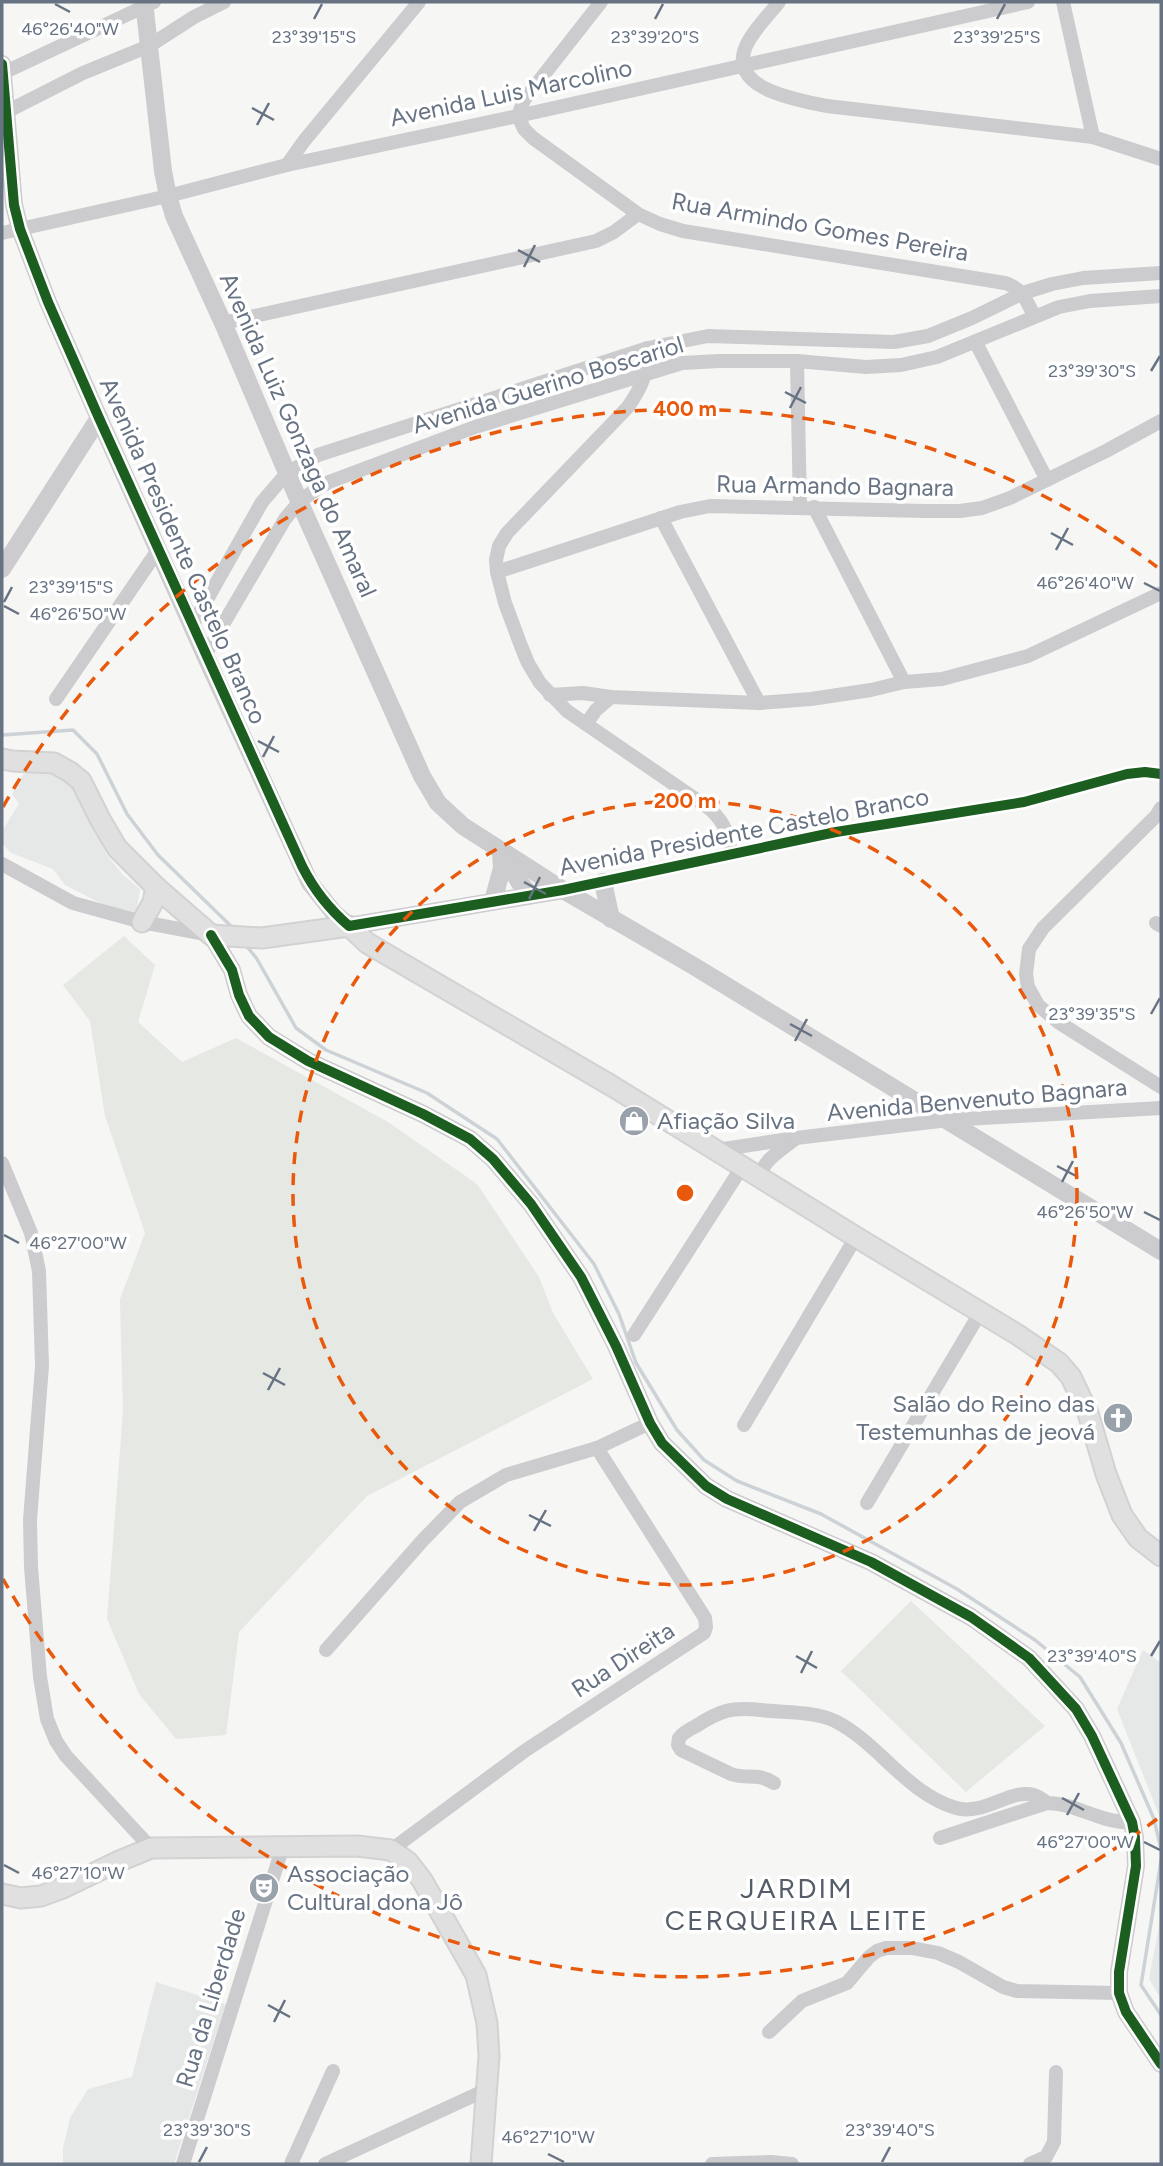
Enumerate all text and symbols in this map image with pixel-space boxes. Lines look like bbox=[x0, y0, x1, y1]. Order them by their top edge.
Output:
text: 46°26'40"W bbox=[21, 18, 120, 40]
text: 23°39'15"S bbox=[272, 26, 356, 48]
text: 23°39'20"S bbox=[611, 26, 699, 48]
text: 23°39'25"S bbox=[953, 26, 1041, 48]
street label: Avenida Luis Marcolino bbox=[387, 53, 635, 132]
street label: Rua Armindo Gomes Pereira bbox=[669, 186, 971, 267]
street label: Avenida Luiz Gonzaga do Amaral bbox=[214, 268, 383, 601]
street label: Avenida Guerino Boscariol bbox=[409, 329, 687, 440]
text: 23°39'30"S bbox=[1048, 360, 1136, 382]
street label: Avenida Presidente Castelo Branco bbox=[94, 373, 273, 728]
text: 400 m bbox=[653, 396, 717, 421]
street label: Rua Armando Bagnara bbox=[716, 469, 954, 502]
text: 46°26'40"W bbox=[1036, 572, 1135, 594]
text: 23°39'15"S bbox=[29, 576, 113, 598]
text: 46°26'50"W bbox=[30, 603, 127, 625]
street label: Avenida Presidente Castelo Branco bbox=[557, 781, 931, 882]
text: 200 m bbox=[654, 788, 716, 813]
text: 23°39'35"S bbox=[1048, 1003, 1136, 1025]
street label: Avenida Benvenuto Bagnara bbox=[826, 1072, 1128, 1127]
shop icon: Afiação Silva bbox=[617, 1104, 651, 1138]
place label: Afiação Silva bbox=[657, 1106, 795, 1135]
centre of rings bbox=[673, 1181, 697, 1205]
text: 46°26'50"W bbox=[1037, 1201, 1134, 1223]
text: 46°27'00"W bbox=[29, 1232, 127, 1254]
place label: Salão do Reino das Testemunhas de jeová bbox=[856, 1389, 1095, 1446]
church icon: Salão do Reino das Testemunhas de jeová bbox=[1101, 1401, 1135, 1435]
street label: Rua Direita bbox=[566, 1616, 680, 1704]
text: 23°39'40"S bbox=[1047, 1645, 1137, 1667]
text: 46°27'00"W bbox=[1036, 1831, 1134, 1853]
place label: Associação Cultural dona Jô bbox=[287, 1859, 463, 1916]
text: 46°27'10"W bbox=[31, 1862, 125, 1884]
theatre icon: Associação Cultural dona Jô bbox=[247, 1871, 281, 1905]
district label: JARDIM CERQUEIRA LEITE bbox=[665, 1871, 929, 1937]
street label: Rua da Liberdade bbox=[170, 1905, 252, 2091]
text: 23°39'30"S bbox=[163, 2119, 251, 2141]
text: 23°39'40"S bbox=[845, 2119, 935, 2141]
text: 46°27'10"W bbox=[501, 2126, 595, 2148]

